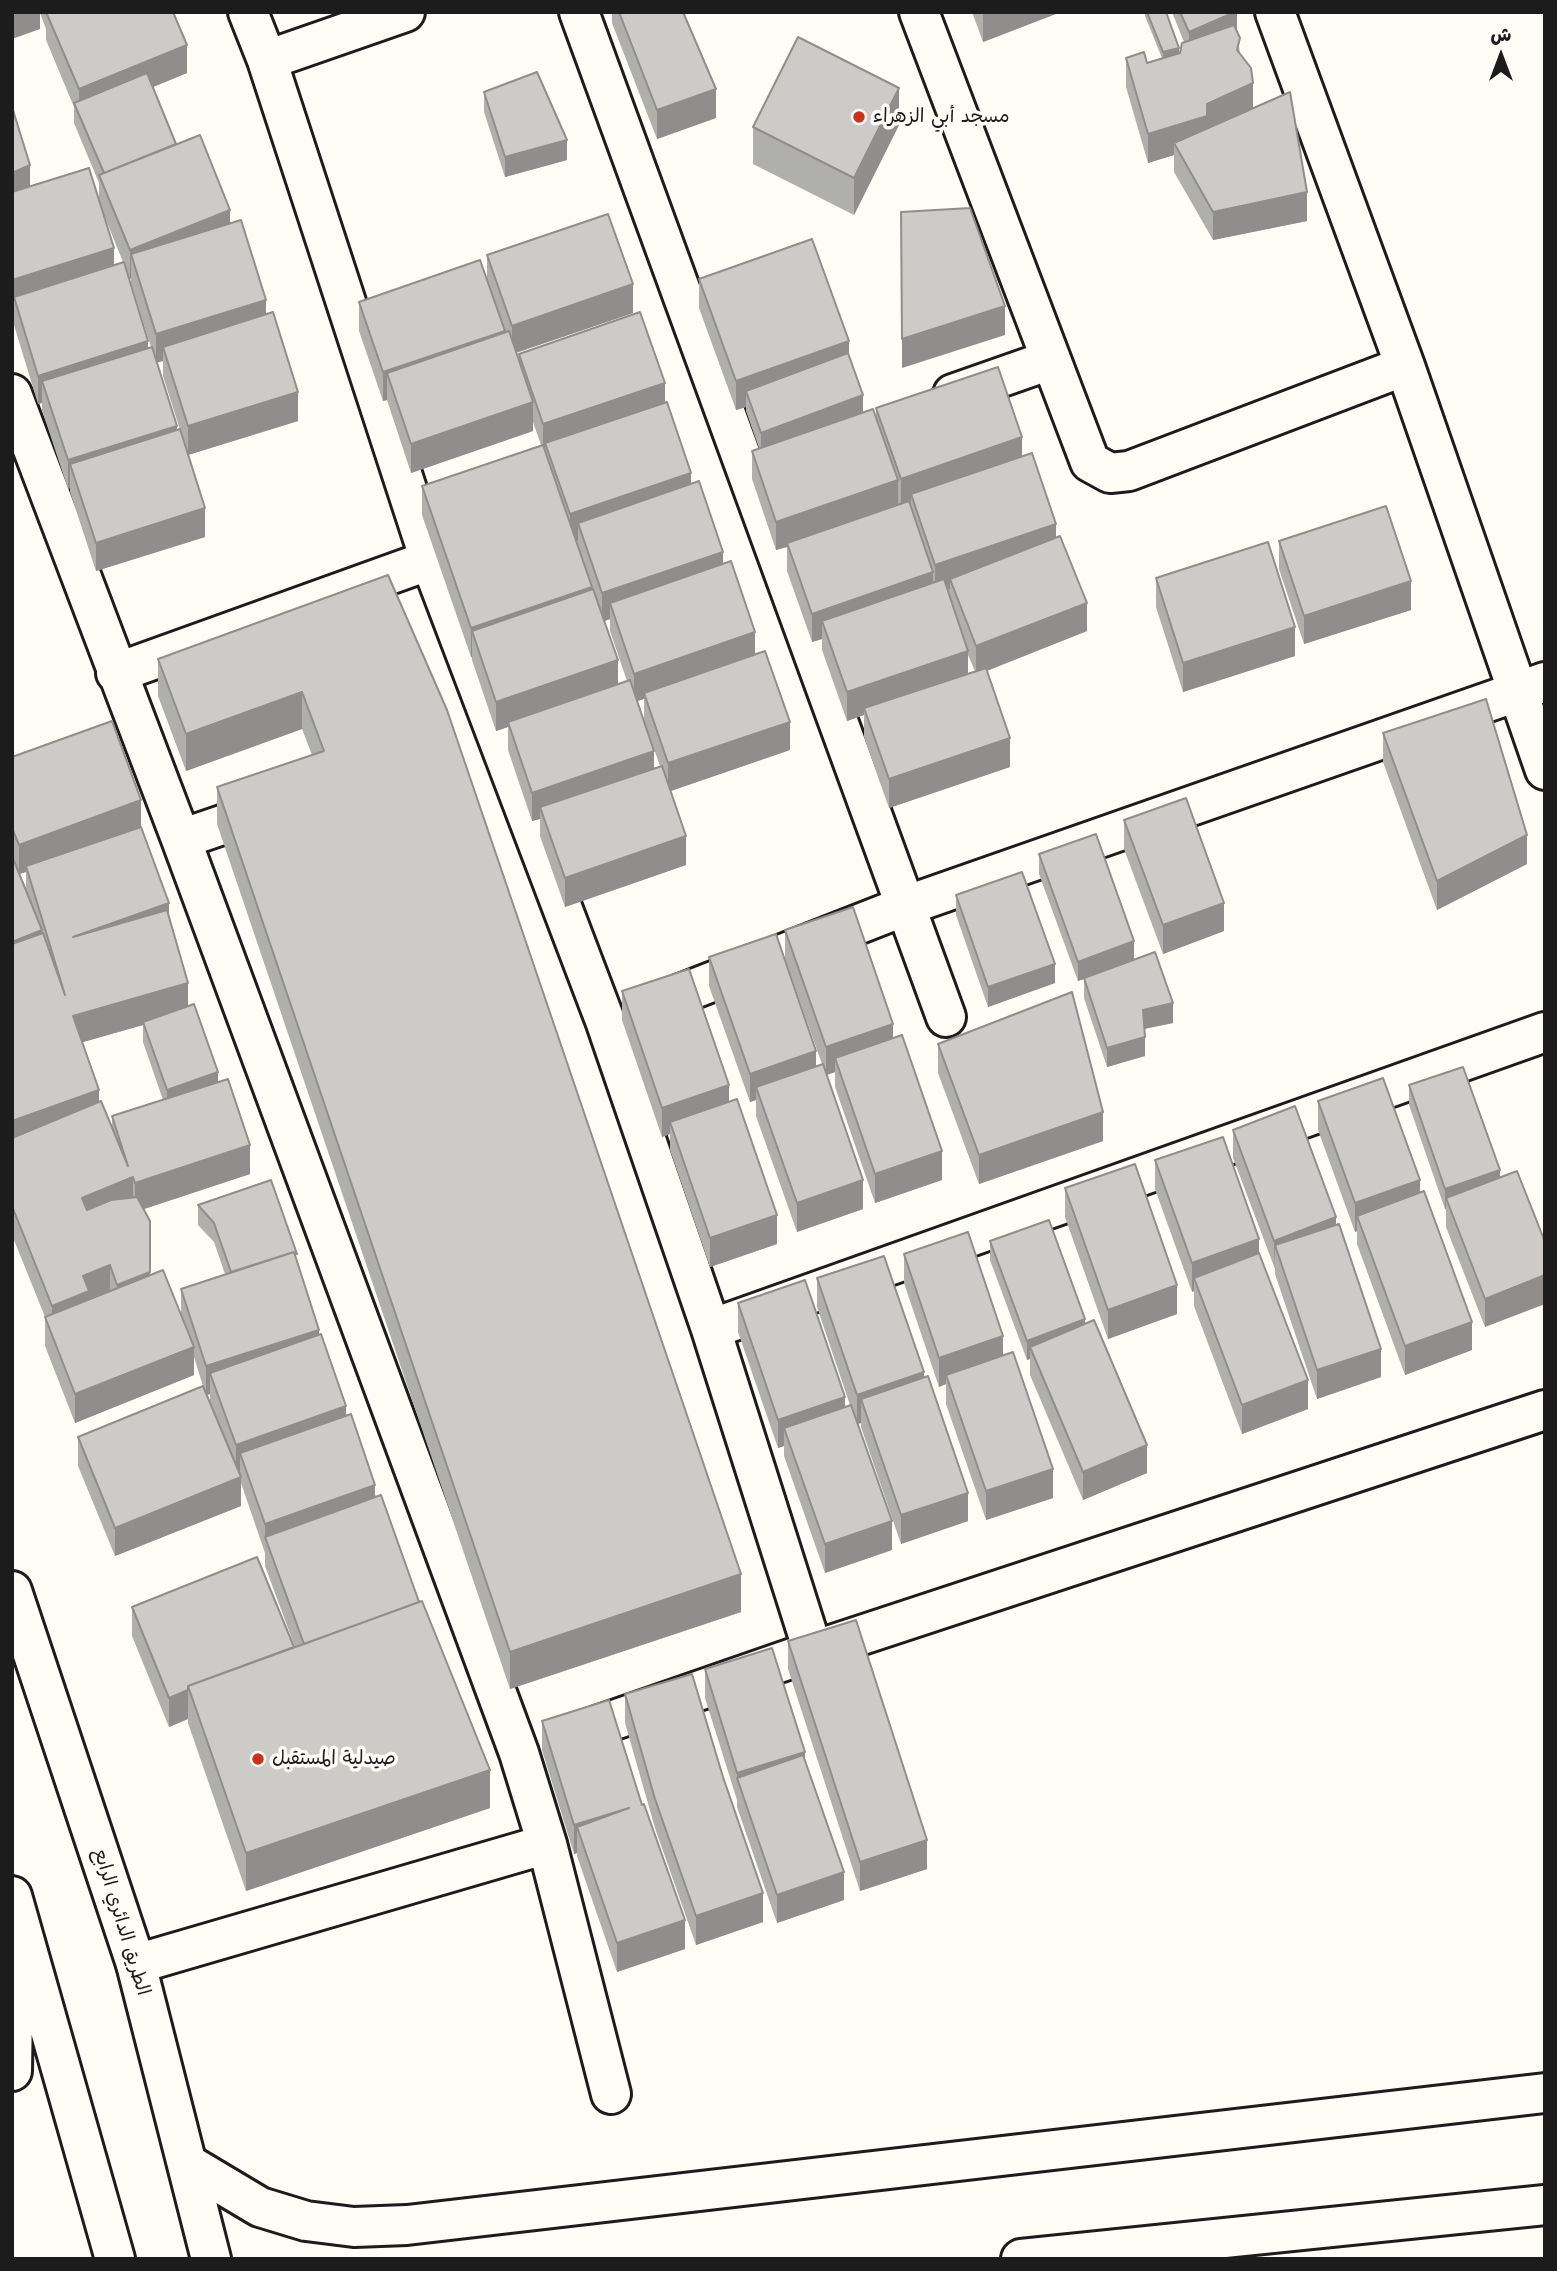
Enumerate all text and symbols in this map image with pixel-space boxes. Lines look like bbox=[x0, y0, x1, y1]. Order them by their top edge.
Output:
north arrow bbox=[1466, 21, 1536, 91]
text: ش bbox=[1491, 22, 1511, 47]
place label: مسجد أبي الزهراء bbox=[873, 106, 1010, 128]
marker: مسجد أبي الزهراء bbox=[851, 109, 867, 125]
place label: صيدلية المستقبل bbox=[272, 1748, 396, 1770]
marker: صيدلية المستقبل bbox=[250, 1751, 266, 1767]
street label: الطريق الدائري الرابع bbox=[88, 1846, 154, 1998]

